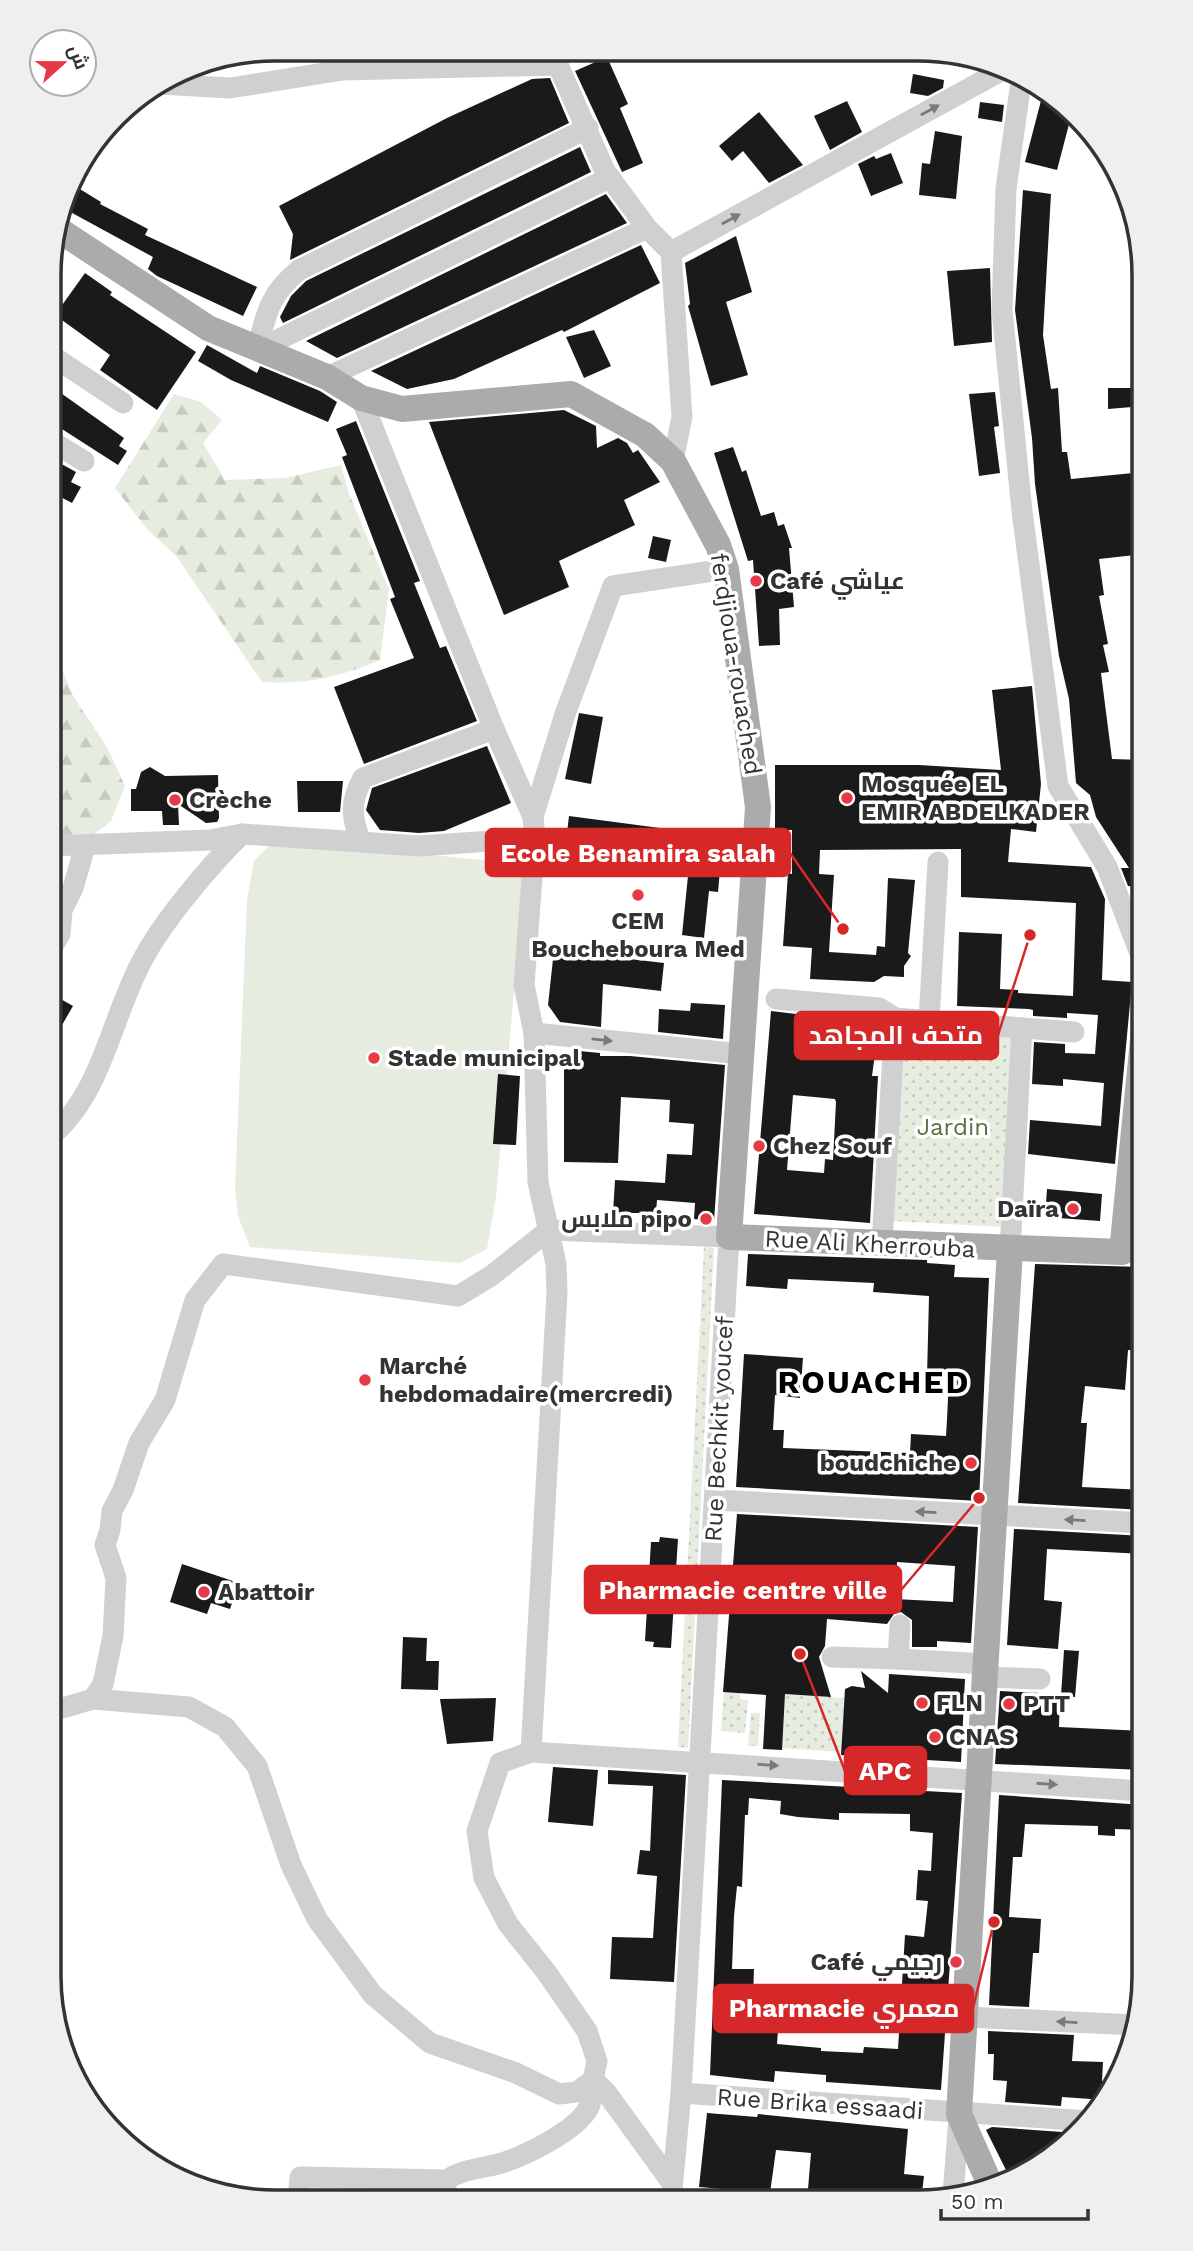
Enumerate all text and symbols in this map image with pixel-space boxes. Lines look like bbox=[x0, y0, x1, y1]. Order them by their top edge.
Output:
north arrow bbox=[28, 28, 98, 98]
text: ش bbox=[63, 42, 94, 73]
one-way arrow bbox=[921, 104, 940, 116]
one-way arrow bbox=[721, 214, 741, 225]
street label: ferdjioua-rouached bbox=[705, 551, 767, 777]
place label: Café عياشي bbox=[770, 567, 905, 600]
marker: Café عياشي bbox=[748, 573, 764, 589]
place label: Mosquée EL EMIR ABDELKADER bbox=[861, 770, 1090, 826]
place label: Crèche bbox=[189, 786, 272, 814]
marker: Mosquée EL EMIR ABDELKADER bbox=[839, 790, 855, 806]
marker: Crèche bbox=[167, 792, 183, 808]
callout: Ecole Benamira salah bbox=[486, 829, 790, 876]
text: Ecole Benamira salah bbox=[500, 838, 776, 868]
marker: CEM Boucheboura Med bbox=[630, 887, 646, 903]
place label: CEM Boucheboura Med bbox=[531, 907, 745, 963]
callout: متحف المجاهد bbox=[795, 1012, 998, 1059]
text: متحف المجاهد bbox=[809, 1020, 983, 1050]
one-way arrow bbox=[591, 1035, 613, 1046]
place label: Stade municipal bbox=[388, 1044, 581, 1072]
marker: Stade municipal bbox=[366, 1050, 382, 1066]
park label: Jardin bbox=[917, 1113, 989, 1141]
place label: Chez Souf bbox=[773, 1132, 892, 1160]
marker: Chez Souf bbox=[751, 1138, 767, 1154]
place label: Daïra bbox=[997, 1195, 1059, 1223]
marker: Daïra bbox=[1065, 1201, 1081, 1217]
place label: ملابس pipo bbox=[561, 1205, 692, 1233]
marker: ملابس pipo bbox=[698, 1211, 714, 1227]
street label: Rue Ali Kherrouba bbox=[764, 1225, 976, 1263]
street label: Rue Bechkit youcef bbox=[699, 1315, 739, 1543]
place label: Marché hebdomadaire(mercredi) bbox=[379, 1352, 673, 1408]
district label: ROUACHED bbox=[778, 1363, 970, 1401]
marker: Marché hebdomadaire(mercredi) bbox=[357, 1372, 373, 1388]
place label: boudchiche bbox=[820, 1449, 957, 1477]
marker: boudchiche bbox=[963, 1455, 979, 1471]
one-way arrow bbox=[915, 1506, 937, 1517]
one-way arrow bbox=[1064, 1514, 1086, 1525]
callout: Pharmacie centre ville bbox=[585, 1566, 901, 1613]
text: Pharmacie centre ville bbox=[599, 1575, 887, 1605]
place label: Abattoir bbox=[218, 1578, 315, 1606]
marker: Abattoir bbox=[196, 1584, 212, 1600]
place label: FLN bbox=[936, 1689, 983, 1717]
place label: PTT bbox=[1023, 1690, 1070, 1718]
marker: FLN bbox=[914, 1695, 930, 1711]
marker: PTT bbox=[1001, 1696, 1017, 1712]
place label: CNAS bbox=[949, 1723, 1015, 1751]
marker: CNAS bbox=[927, 1729, 943, 1745]
callout: APC bbox=[845, 1747, 926, 1794]
text: APC bbox=[859, 1756, 912, 1786]
one-way arrow bbox=[757, 1760, 779, 1771]
one-way arrow bbox=[1037, 1779, 1059, 1790]
place label: Café رجيمي bbox=[810, 1948, 942, 1981]
marker: Café رجيمي bbox=[948, 1954, 964, 1970]
callout: Pharmacie معمري bbox=[714, 1985, 973, 2032]
text: Pharmacie معمري bbox=[729, 1993, 959, 2029]
one-way arrow bbox=[1056, 2016, 1078, 2027]
street label: Rue Brika essaadi bbox=[716, 2083, 924, 2125]
scale bar bbox=[941, 2178, 1088, 2222]
text: 50 m bbox=[951, 2189, 1003, 2214]

